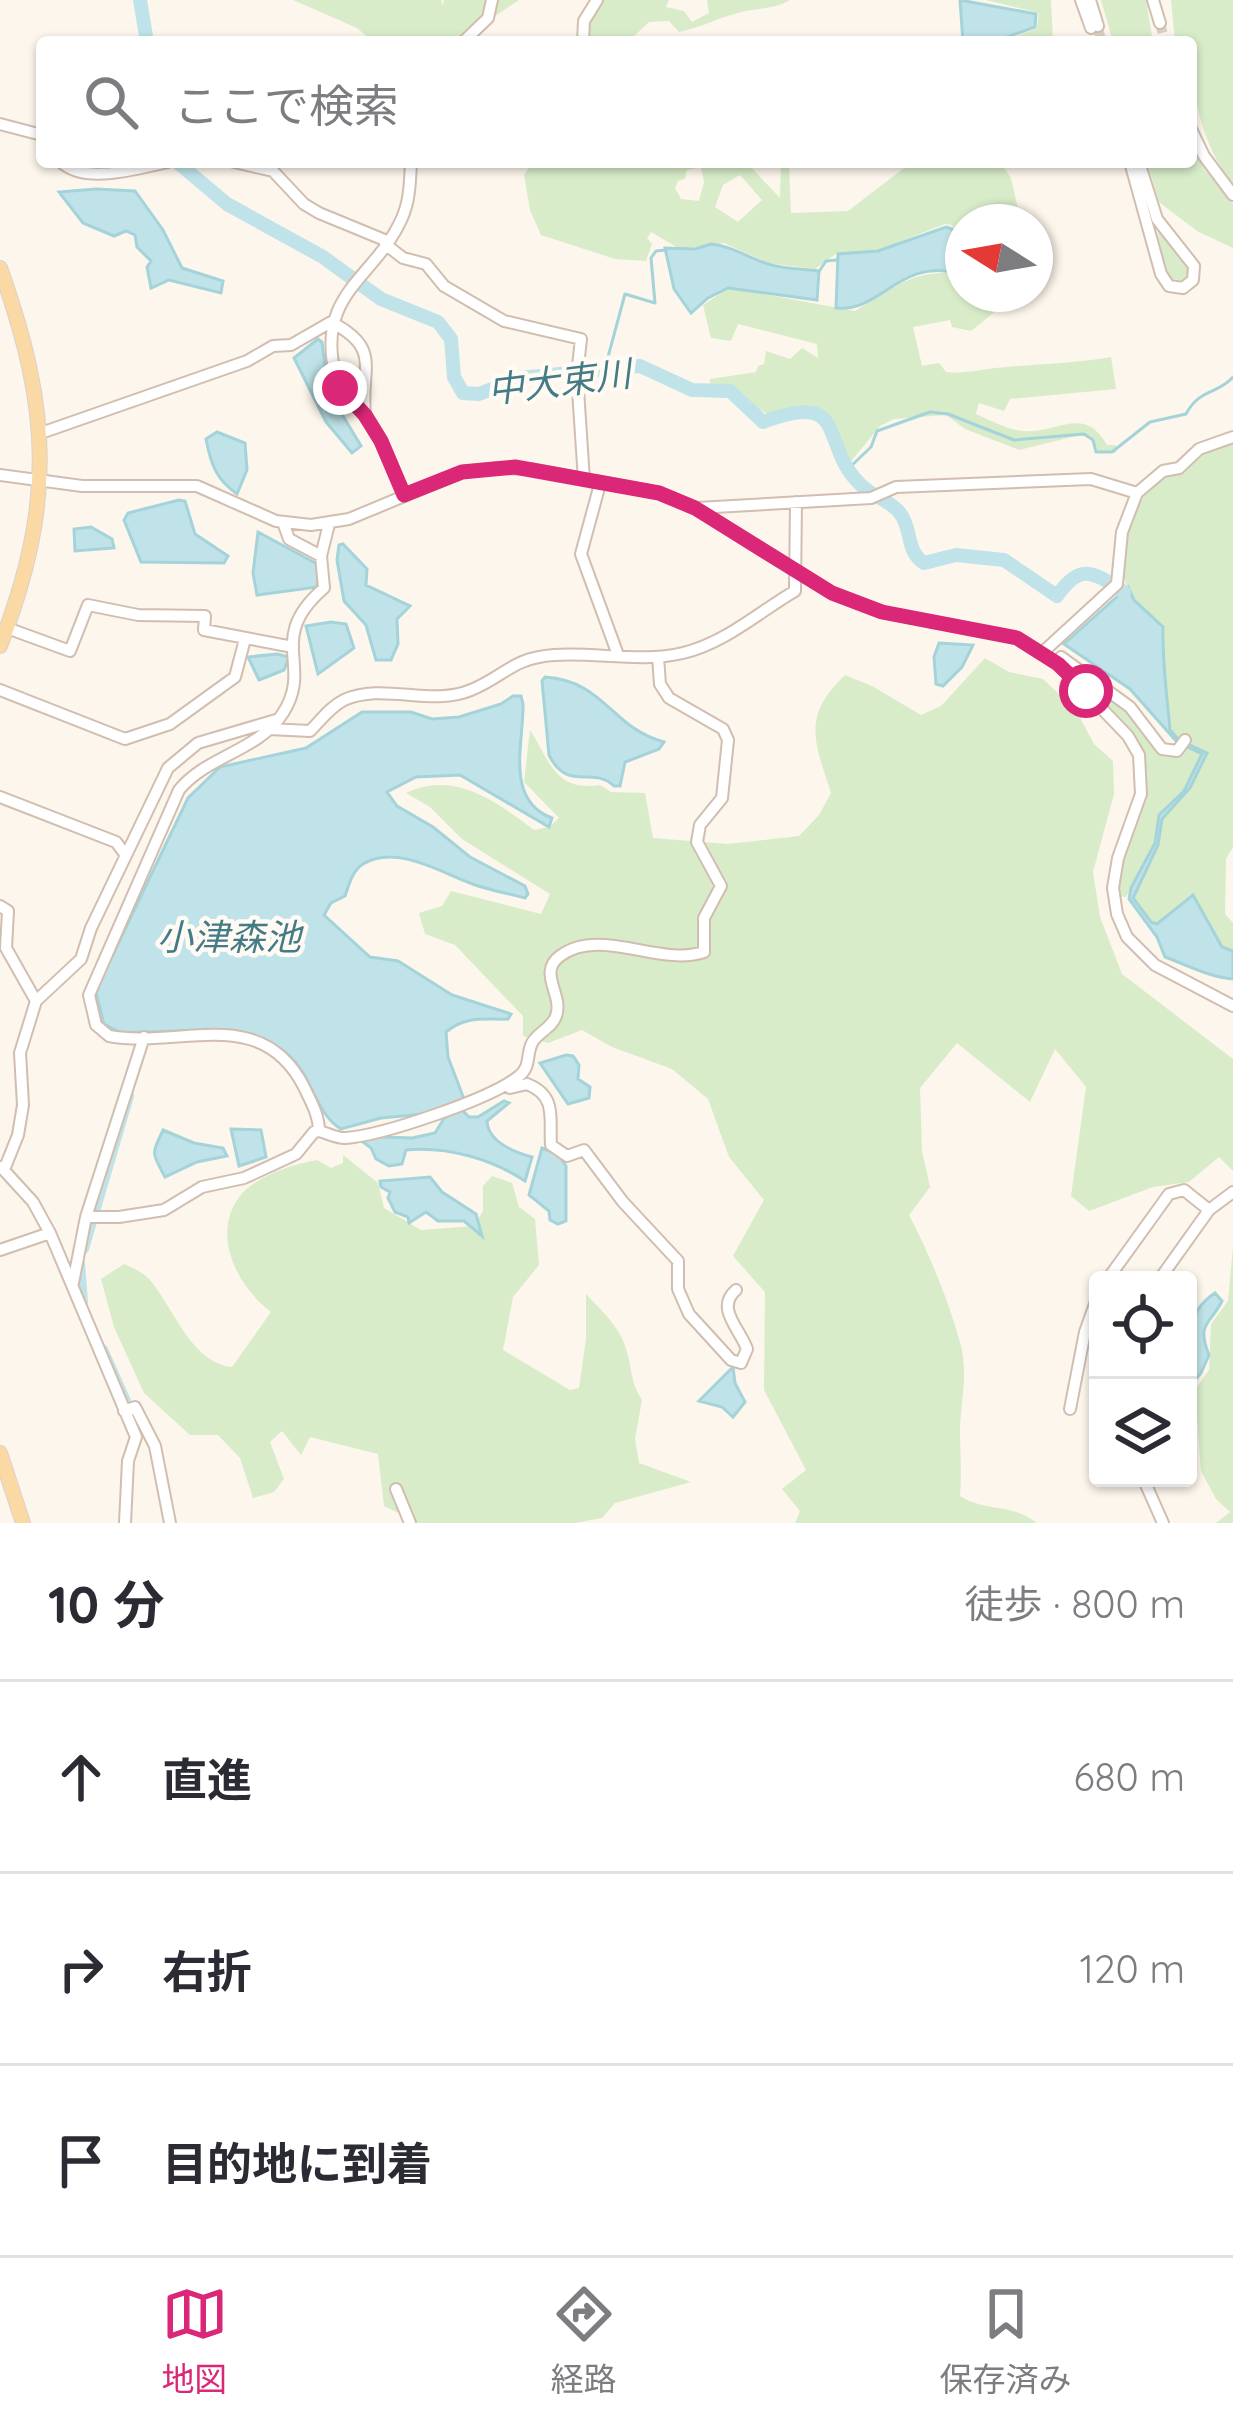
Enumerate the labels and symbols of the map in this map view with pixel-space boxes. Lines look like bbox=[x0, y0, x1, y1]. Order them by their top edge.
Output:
north arrow bbox=[945, 204, 1053, 312]
water label: 中大束川 bbox=[485, 349, 637, 412]
route end bbox=[313, 361, 367, 415]
route start bbox=[1059, 664, 1113, 718]
water label: 小津森池 bbox=[157, 914, 304, 959]

